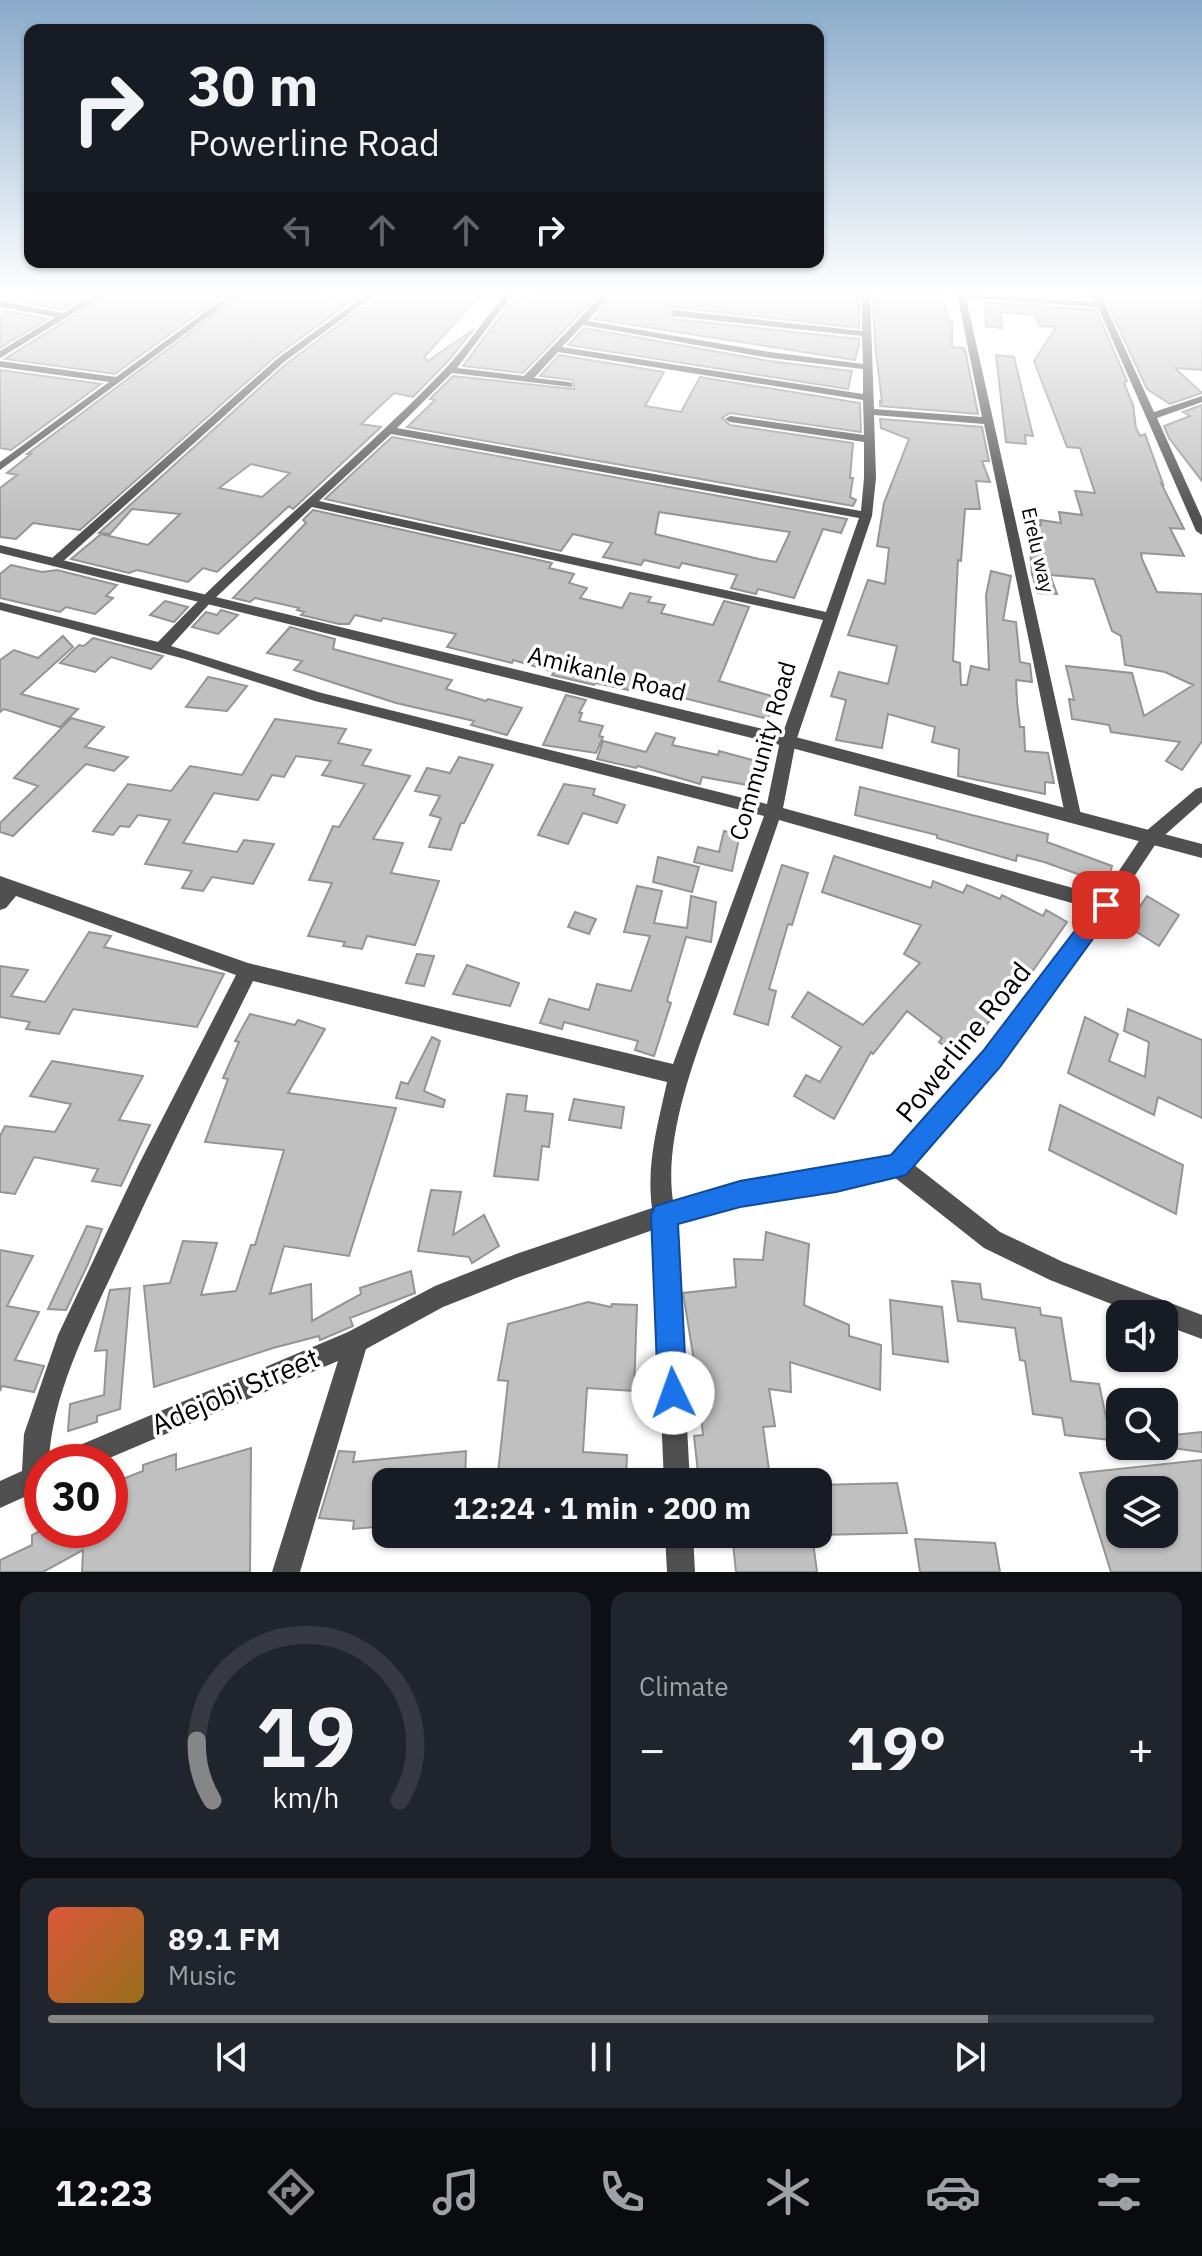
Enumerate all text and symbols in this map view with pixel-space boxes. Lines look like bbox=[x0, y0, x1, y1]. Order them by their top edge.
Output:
text: 30 m bbox=[188, 49, 318, 121]
icon: right bbox=[56, 56, 160, 160]
text: Powerline Road bbox=[188, 119, 440, 166]
icon: left bbox=[276, 208, 320, 252]
icon: ahead bbox=[360, 208, 404, 252]
icon: ahead bbox=[444, 208, 488, 252]
icon: right bbox=[528, 208, 572, 252]
street label: Erelu way bbox=[1016, 504, 1061, 595]
street label: Amikanle Road bbox=[525, 638, 690, 708]
street label: Community Road bbox=[721, 658, 803, 844]
pin bbox=[1072, 871, 1140, 939]
icon: arrive bbox=[1084, 883, 1128, 927]
street label: Powerline Road bbox=[887, 954, 1039, 1129]
map controls bbox=[1106, 1300, 1178, 1548]
button: sound bbox=[1106, 1300, 1178, 1372]
street label: Adejobi Street bbox=[145, 1339, 324, 1443]
position arrow bbox=[631, 1351, 715, 1435]
button: search bbox=[1106, 1388, 1178, 1460]
speed limit sign: 30 bbox=[24, 1444, 128, 1548]
button: layers bbox=[1106, 1476, 1178, 1548]
text: 12:24 · 1 min · 200 m bbox=[453, 1488, 751, 1527]
text: Climate bbox=[639, 1669, 729, 1703]
text: 19 bbox=[256, 1682, 355, 1790]
text: 19° bbox=[846, 1708, 947, 1787]
text: − bbox=[639, 1720, 665, 1777]
text: + bbox=[1128, 1720, 1154, 1777]
text: km/h bbox=[272, 1779, 339, 1816]
text: 89.1 FM bbox=[168, 1919, 281, 1958]
text: Music bbox=[168, 1958, 236, 1992]
icon: previous bbox=[210, 2035, 254, 2079]
icon: pause bbox=[579, 2035, 623, 2079]
icon: next bbox=[948, 2035, 992, 2079]
icon: directions bbox=[263, 2164, 319, 2220]
icon: music bbox=[428, 2164, 484, 2220]
icon: phone bbox=[594, 2164, 650, 2220]
icon: climate bbox=[760, 2164, 816, 2220]
icon: car bbox=[925, 2164, 981, 2220]
icon: filters bbox=[1091, 2164, 1147, 2220]
text: 12:23 bbox=[55, 2169, 153, 2216]

